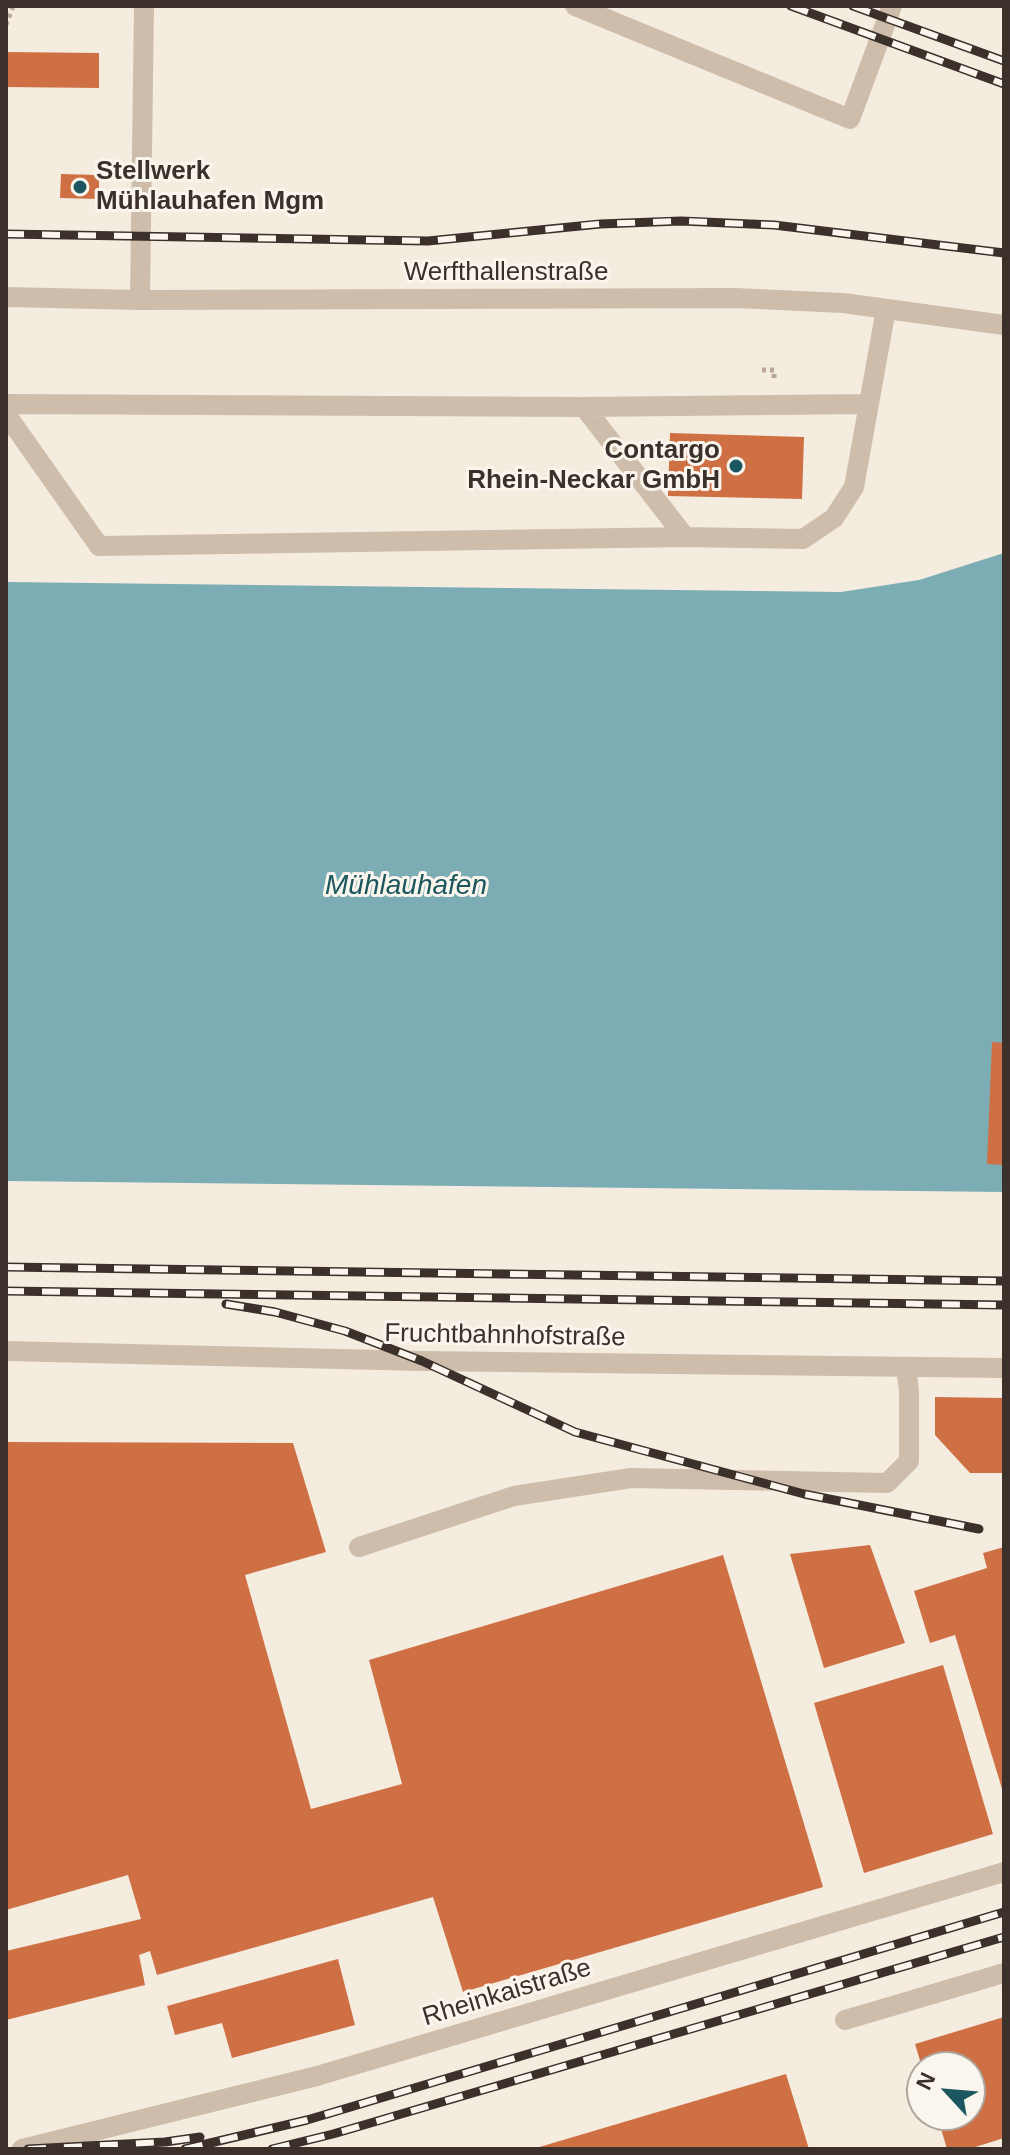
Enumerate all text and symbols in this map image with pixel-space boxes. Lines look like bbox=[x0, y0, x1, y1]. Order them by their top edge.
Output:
place label: Stellwerk Mühlauhafen Mgm bbox=[96, 156, 324, 218]
marker: Stellwerk Mühlauhafen Mgm bbox=[71, 178, 89, 196]
street label: Werfthallenstraße bbox=[404, 257, 608, 289]
place label: Contargo Rhein-Neckar GmbH bbox=[467, 435, 720, 496]
marker: Contargo Rhein-Neckar GmbH bbox=[727, 457, 745, 475]
water label: Mühlauhafen bbox=[325, 869, 487, 903]
street label: Fruchtbahnhofstraße bbox=[384, 1318, 626, 1354]
street label: Rheinkaistraße bbox=[419, 1953, 595, 2033]
north arrow bbox=[906, 2051, 986, 2131]
text: N bbox=[911, 2069, 940, 2094]

